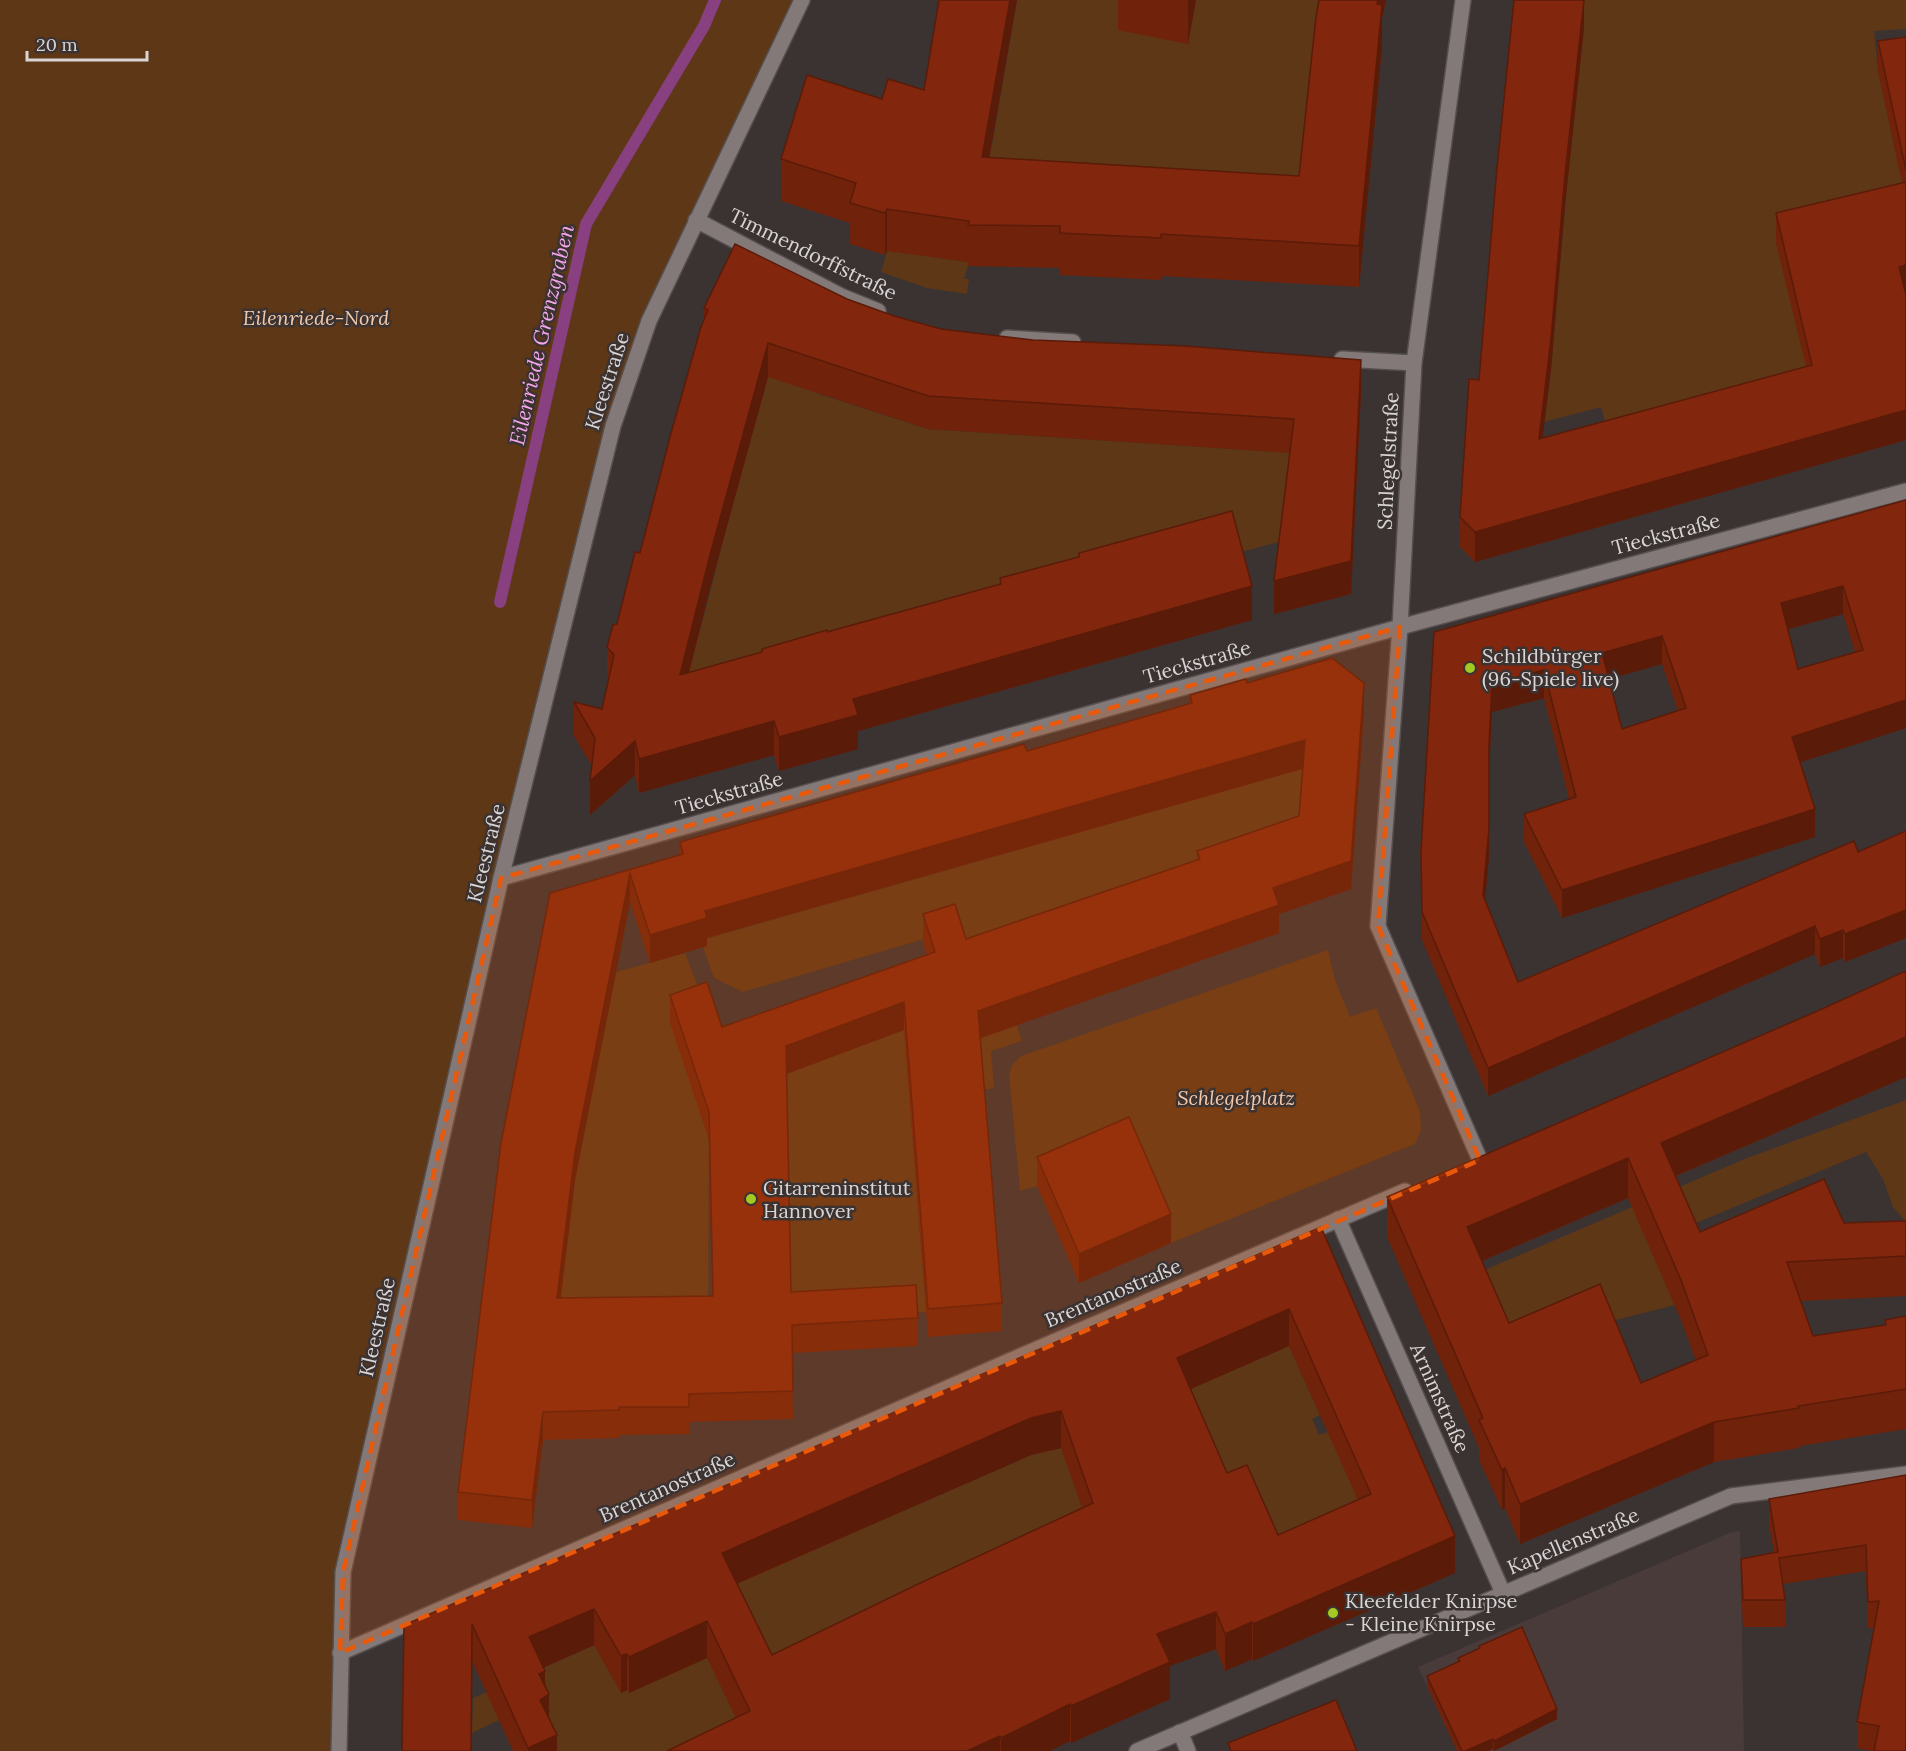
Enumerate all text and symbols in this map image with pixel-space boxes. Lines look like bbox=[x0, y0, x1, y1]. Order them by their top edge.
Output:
scale bar bbox=[27, 24, 147, 62]
text: 20 m bbox=[36, 33, 78, 56]
street label: Timmendorffstraße bbox=[725, 202, 901, 305]
water label: Eilenriede Grenzgraben bbox=[503, 222, 580, 448]
park label: Eilenriede-Nord bbox=[243, 305, 390, 330]
street label: Kleestraße bbox=[579, 329, 634, 433]
street label: Schlegelstraße bbox=[1371, 391, 1404, 530]
street label: Tieckstraße bbox=[1609, 507, 1723, 560]
street label: Tieckstraße bbox=[1140, 634, 1254, 689]
place label: Schildbürger (96-Spiele live) bbox=[1482, 643, 1619, 692]
marker: Schildbürger (96-Spiele live) bbox=[1463, 661, 1477, 675]
street label: Tieckstraße bbox=[672, 765, 786, 820]
street label: Kleestraße bbox=[461, 801, 510, 905]
park label: Schlegelplatz bbox=[1177, 1085, 1295, 1110]
place label: Gitarreninstitut Hannover bbox=[763, 1175, 911, 1223]
marker: Gitarreninstitut Hannover bbox=[744, 1192, 758, 1206]
street label: Brentanostraße bbox=[1041, 1252, 1185, 1333]
street label: Kleestraße bbox=[353, 1275, 400, 1379]
street label: Arnimstraße bbox=[1405, 1338, 1476, 1457]
street label: Brentanostraße bbox=[595, 1445, 739, 1528]
street label: Kapellenstraße bbox=[1503, 1501, 1643, 1580]
place label: Kleefelder Knirpse - Kleine Knirpse bbox=[1345, 1588, 1518, 1636]
marker: Kleefelder Knirpse - Kleine Knirpse bbox=[1326, 1606, 1340, 1620]

